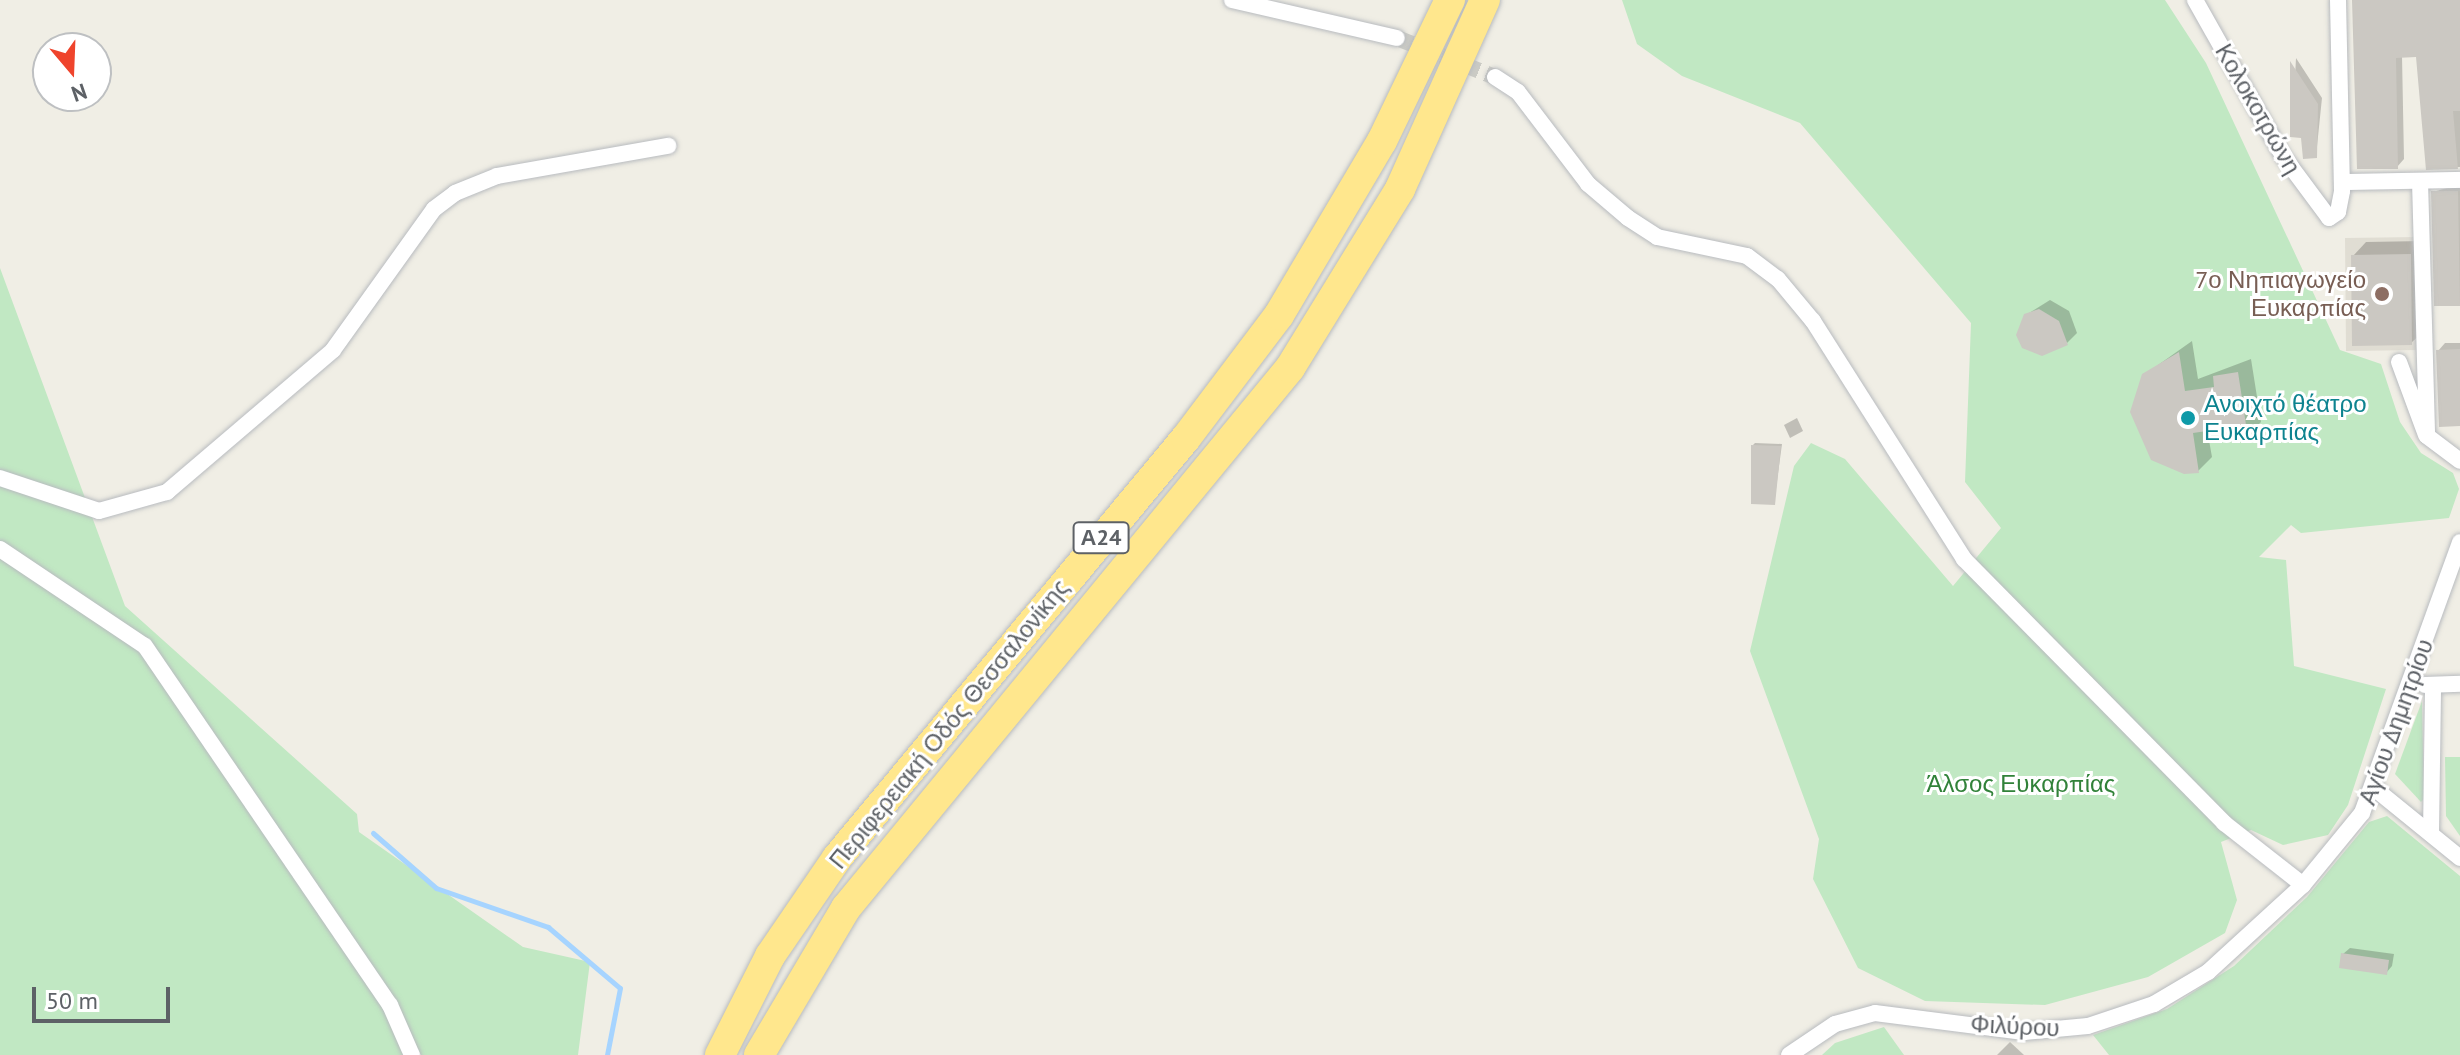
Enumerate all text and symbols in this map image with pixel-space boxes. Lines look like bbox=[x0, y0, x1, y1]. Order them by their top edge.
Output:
north arrow bbox=[32, 32, 112, 112]
street label: Κολοκοτρώνη bbox=[2209, 39, 2307, 179]
text: N bbox=[68, 77, 91, 108]
place label: 7ο Νηπιαγωγείο Ευκαρπίας bbox=[2195, 266, 2366, 322]
marker: 7ο Νηπιαγωγείο Ευκαρπίας bbox=[2373, 285, 2391, 303]
place label: Ανοιχτό θέατρο Ευκαρπίας bbox=[2204, 390, 2366, 446]
marker: Ανοιχτό θέατρο Ευκαρπίας bbox=[2179, 409, 2197, 427]
road number: Α24 bbox=[1071, 520, 1131, 556]
street label: Περιφερειακή Οδός Θεσσαλονίκης bbox=[823, 573, 1075, 875]
street label: Αγίου Δημητρίου bbox=[2353, 635, 2439, 809]
park label: Άλσος Ευκαρπίας bbox=[1927, 770, 2115, 798]
scale bar bbox=[36, 971, 174, 1021]
text: 50 m bbox=[46, 985, 98, 1016]
street label: Φιλύρου bbox=[1970, 1009, 2060, 1043]

